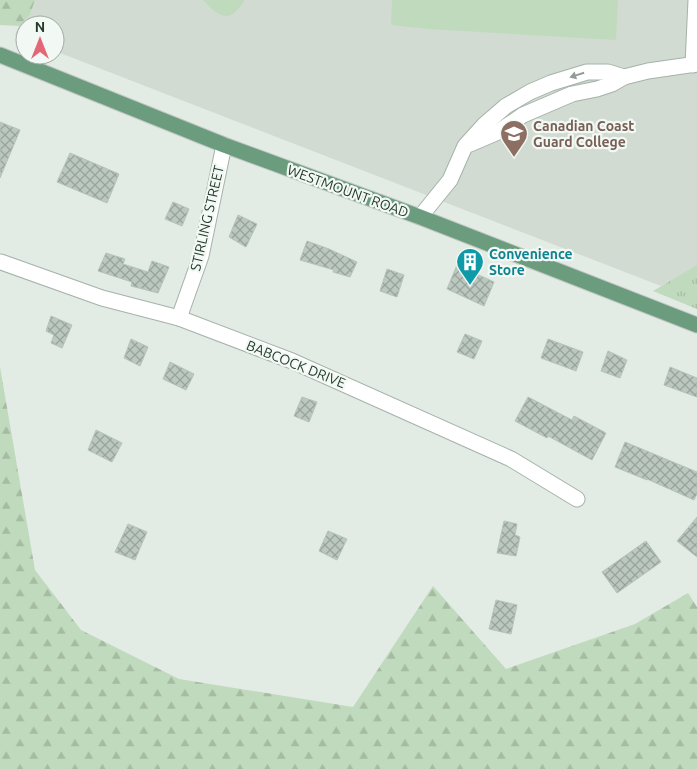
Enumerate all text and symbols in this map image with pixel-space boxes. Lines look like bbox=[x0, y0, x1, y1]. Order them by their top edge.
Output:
north arrow bbox=[15, 15, 65, 65]
text: N bbox=[35, 19, 45, 35]
one-way arrow bbox=[569, 71, 584, 79]
place label: Canadian Coast Guard College bbox=[533, 118, 634, 150]
school or university icon: Canadian Coast Guard College bbox=[499, 119, 529, 158]
street label: WESTMOUNT ROAD bbox=[285, 162, 411, 220]
street label: STIRLING STREET bbox=[187, 163, 227, 272]
place label: Convenience Store bbox=[489, 246, 573, 278]
building icon: Convenience Store bbox=[455, 247, 485, 286]
street label: BABCOCK DRIVE bbox=[244, 337, 348, 391]

